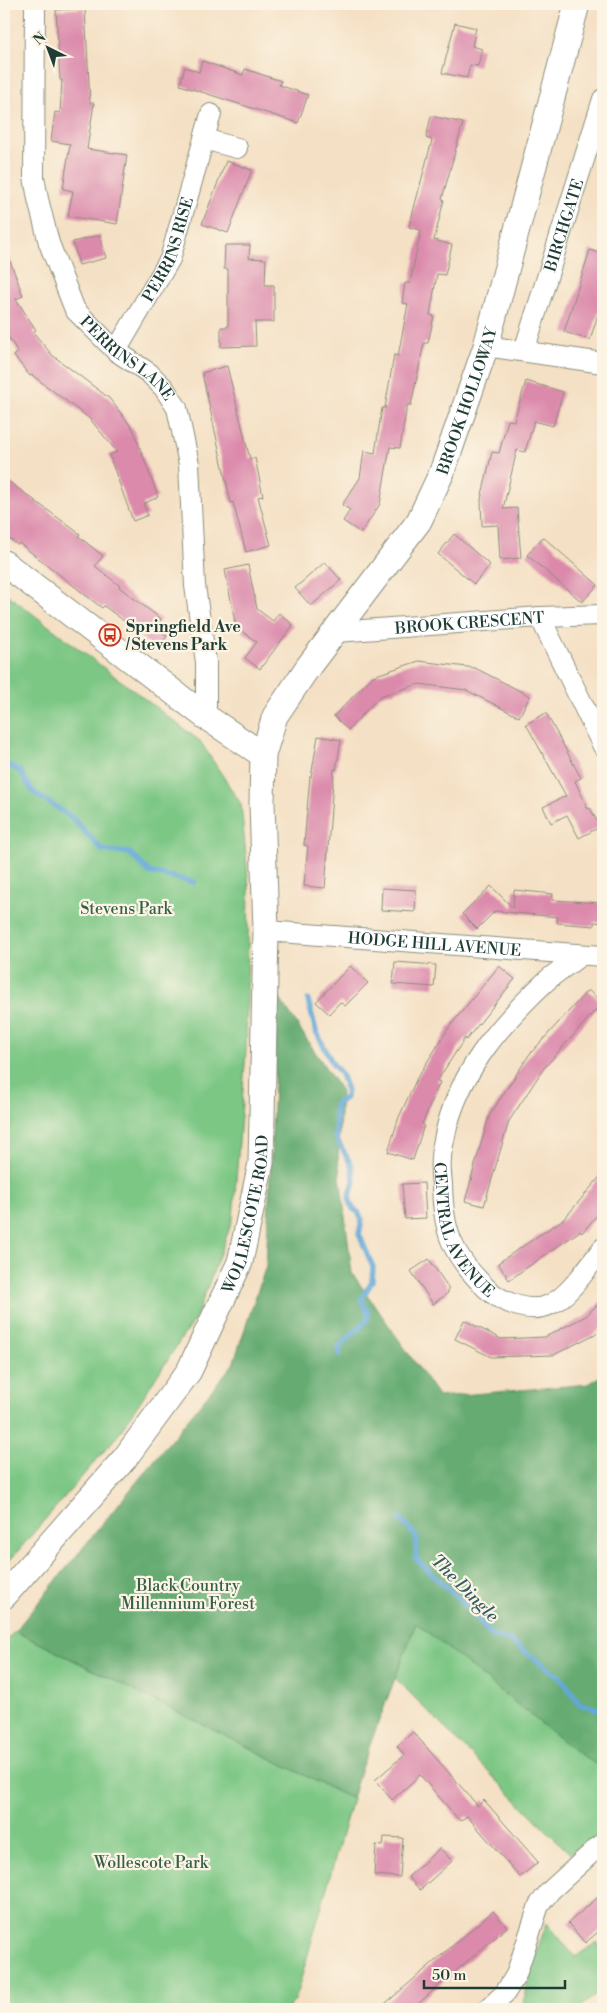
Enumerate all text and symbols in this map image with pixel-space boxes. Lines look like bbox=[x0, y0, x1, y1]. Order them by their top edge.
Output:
north arrow bbox=[22, 22, 72, 72]
text: N bbox=[30, 29, 50, 49]
street label: BIRCHGATE bbox=[540, 176, 588, 275]
street label: PERRINS RISE bbox=[138, 195, 198, 306]
street label: PERRINS LANE bbox=[75, 312, 178, 404]
street label: BROOK HOLLOWAY bbox=[433, 324, 502, 478]
street label: BROOK CRESCENT bbox=[393, 608, 545, 639]
place label: Springfield Ave / Stevens Park bbox=[125, 617, 241, 655]
bus stop icon: Springfield Ave / Stevens Park bbox=[98, 623, 122, 647]
park label: Stevens Park bbox=[80, 899, 173, 919]
street label: HODGE HILL AVENUE bbox=[347, 928, 522, 961]
street label: WOLLESCOTE ROAD bbox=[217, 1134, 273, 1298]
street label: CENTRAL AVENUE bbox=[429, 1162, 498, 1302]
water label: The Dingle bbox=[426, 1549, 504, 1628]
park label: Black Country Millennium Forest bbox=[121, 1576, 255, 1614]
park label: Wollescote Park bbox=[93, 1853, 210, 1873]
scale bar bbox=[424, 1958, 566, 1990]
text: 50 m bbox=[432, 1966, 466, 1985]

